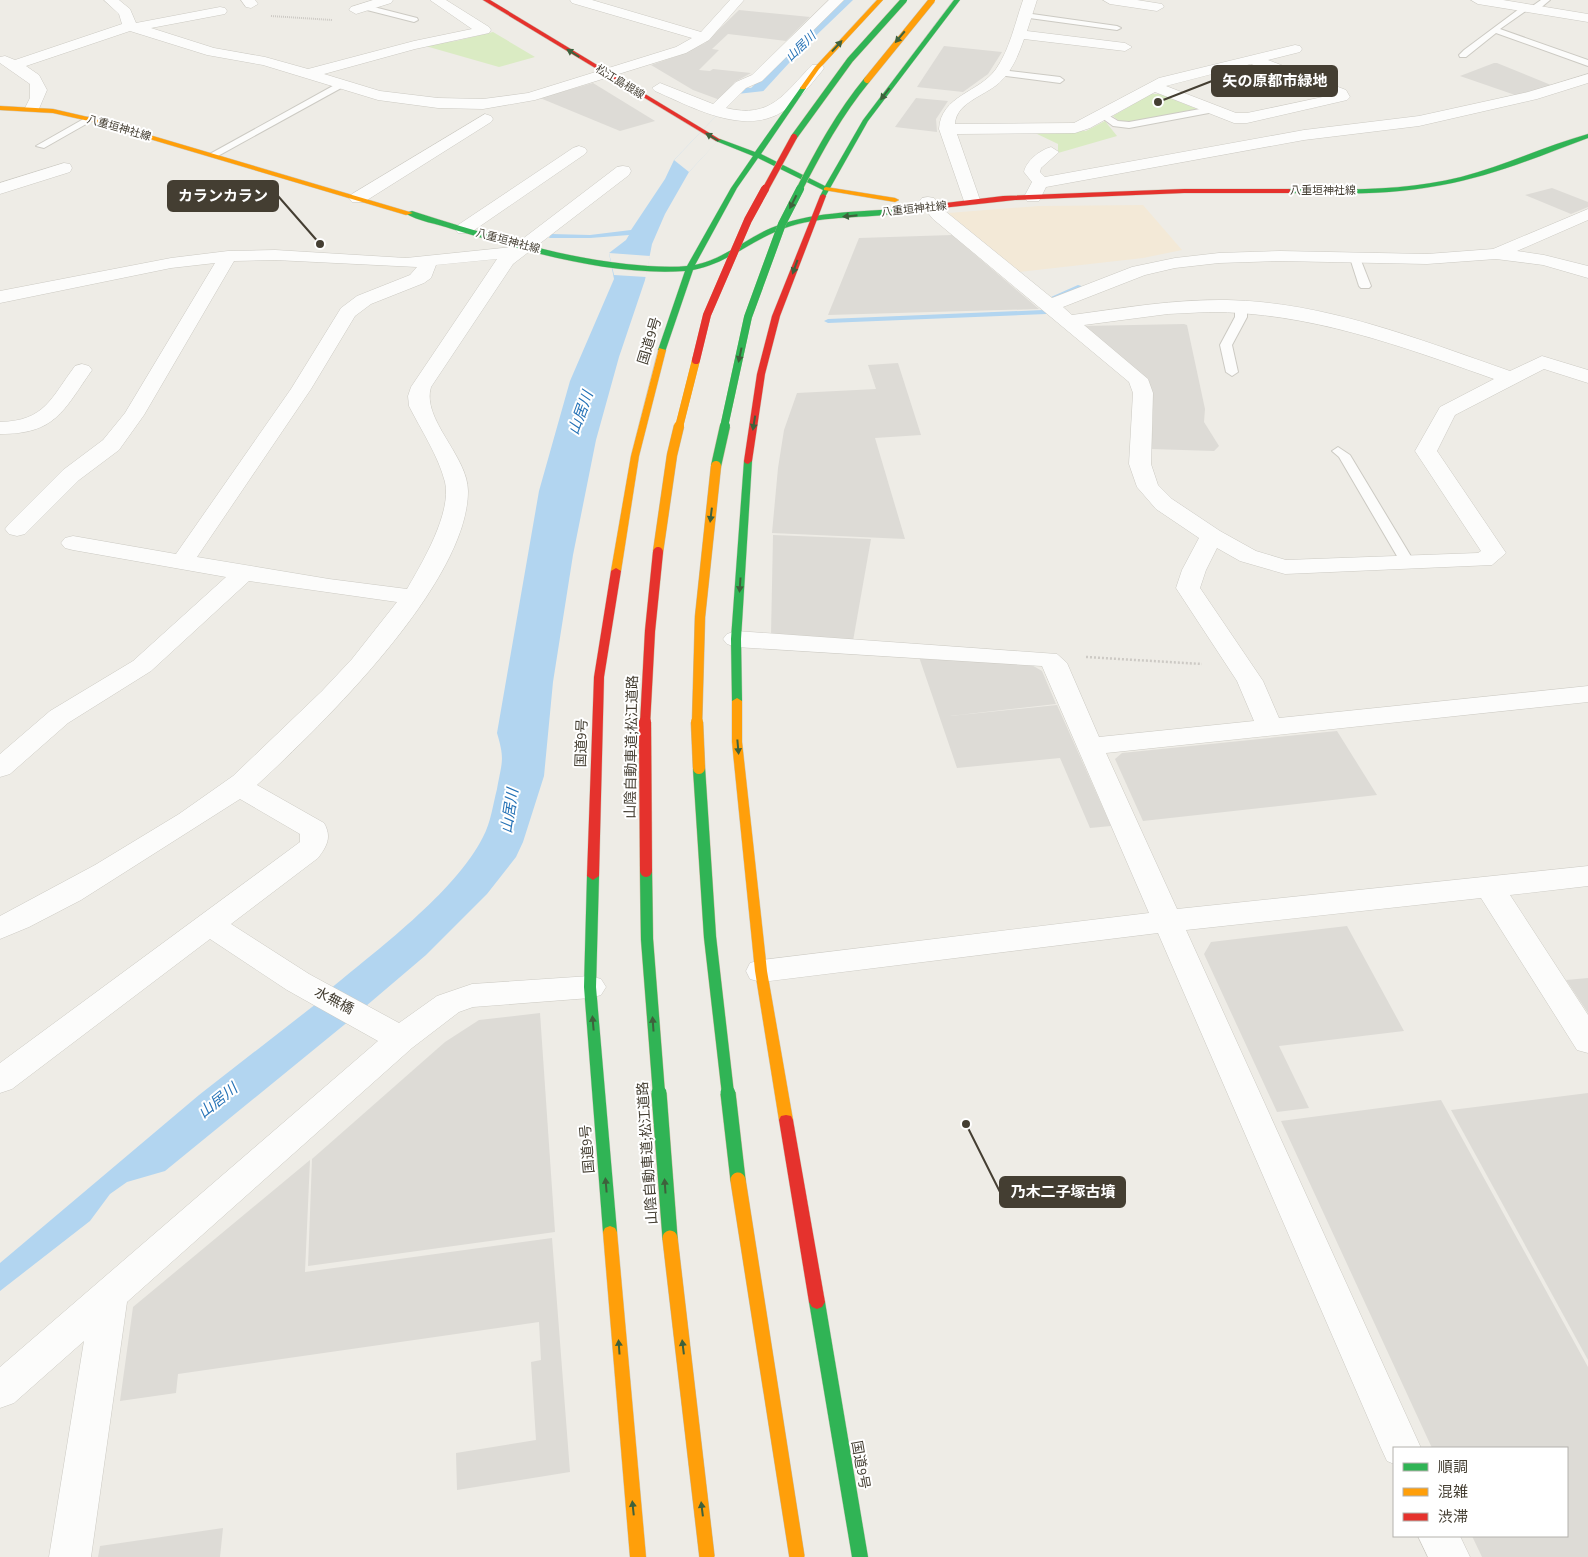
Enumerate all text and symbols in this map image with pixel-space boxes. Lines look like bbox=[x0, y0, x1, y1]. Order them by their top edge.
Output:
water label: 山居川 bbox=[782, 27, 821, 66]
one-way arrow bbox=[895, 30, 906, 43]
one-way arrow bbox=[832, 39, 843, 52]
one-way arrow bbox=[566, 48, 579, 58]
street label: 松江島根線 bbox=[593, 61, 647, 103]
callout: 矢の原都市緑地 bbox=[1212, 66, 1337, 96]
text: 矢の原都市緑地 bbox=[1222, 71, 1328, 92]
one-way arrow bbox=[880, 87, 891, 100]
street label: 八重垣神社線 bbox=[85, 112, 153, 144]
one-way arrow bbox=[705, 132, 718, 141]
callout: カランカラン bbox=[168, 181, 278, 211]
street label: 八重垣神社線 bbox=[1290, 183, 1356, 198]
text: カランカラン bbox=[178, 186, 268, 207]
one-way arrow bbox=[789, 195, 797, 209]
street label: 八重垣神社線 bbox=[880, 198, 948, 220]
one-way arrow bbox=[842, 212, 858, 220]
street label: 八重垣神社線 bbox=[474, 225, 542, 257]
one-way arrow bbox=[790, 259, 798, 274]
street label: 国道9号 bbox=[633, 315, 667, 367]
one-way arrow bbox=[736, 347, 744, 362]
water label: 山居川 bbox=[563, 386, 599, 438]
one-way arrow bbox=[750, 416, 758, 432]
one-way arrow bbox=[706, 507, 714, 523]
one-way arrow bbox=[735, 577, 743, 593]
street label: 山陰自動車道;松江道路 bbox=[621, 675, 643, 819]
street label: 国道9号 bbox=[571, 718, 593, 768]
one-way arrow bbox=[734, 740, 742, 756]
water label: 山居川 bbox=[496, 785, 524, 835]
street label: 水無橋 bbox=[311, 982, 357, 1020]
one-way arrow bbox=[588, 1014, 596, 1030]
one-way arrow bbox=[649, 1015, 657, 1031]
water label: 山居川 bbox=[194, 1077, 244, 1123]
street label: 山陰自動車道;松江道路 bbox=[633, 1081, 663, 1225]
street label: 国道9号 bbox=[576, 1124, 600, 1174]
one-way arrow bbox=[602, 1176, 610, 1192]
one-way arrow bbox=[661, 1177, 669, 1193]
callout: 乃木二子塚古墳 bbox=[1000, 1177, 1125, 1207]
text: 乃木二子塚古墳 bbox=[1010, 1182, 1116, 1203]
one-way arrow bbox=[615, 1338, 623, 1354]
one-way arrow bbox=[679, 1339, 687, 1355]
street label: 国道9号 bbox=[846, 1439, 874, 1491]
legend bbox=[1393, 1447, 1568, 1537]
text: 順調 bbox=[1438, 1457, 1468, 1478]
text: 混雑 bbox=[1438, 1482, 1468, 1503]
one-way arrow bbox=[629, 1500, 637, 1516]
one-way arrow bbox=[698, 1500, 706, 1516]
text: 渋滞 bbox=[1438, 1507, 1468, 1528]

